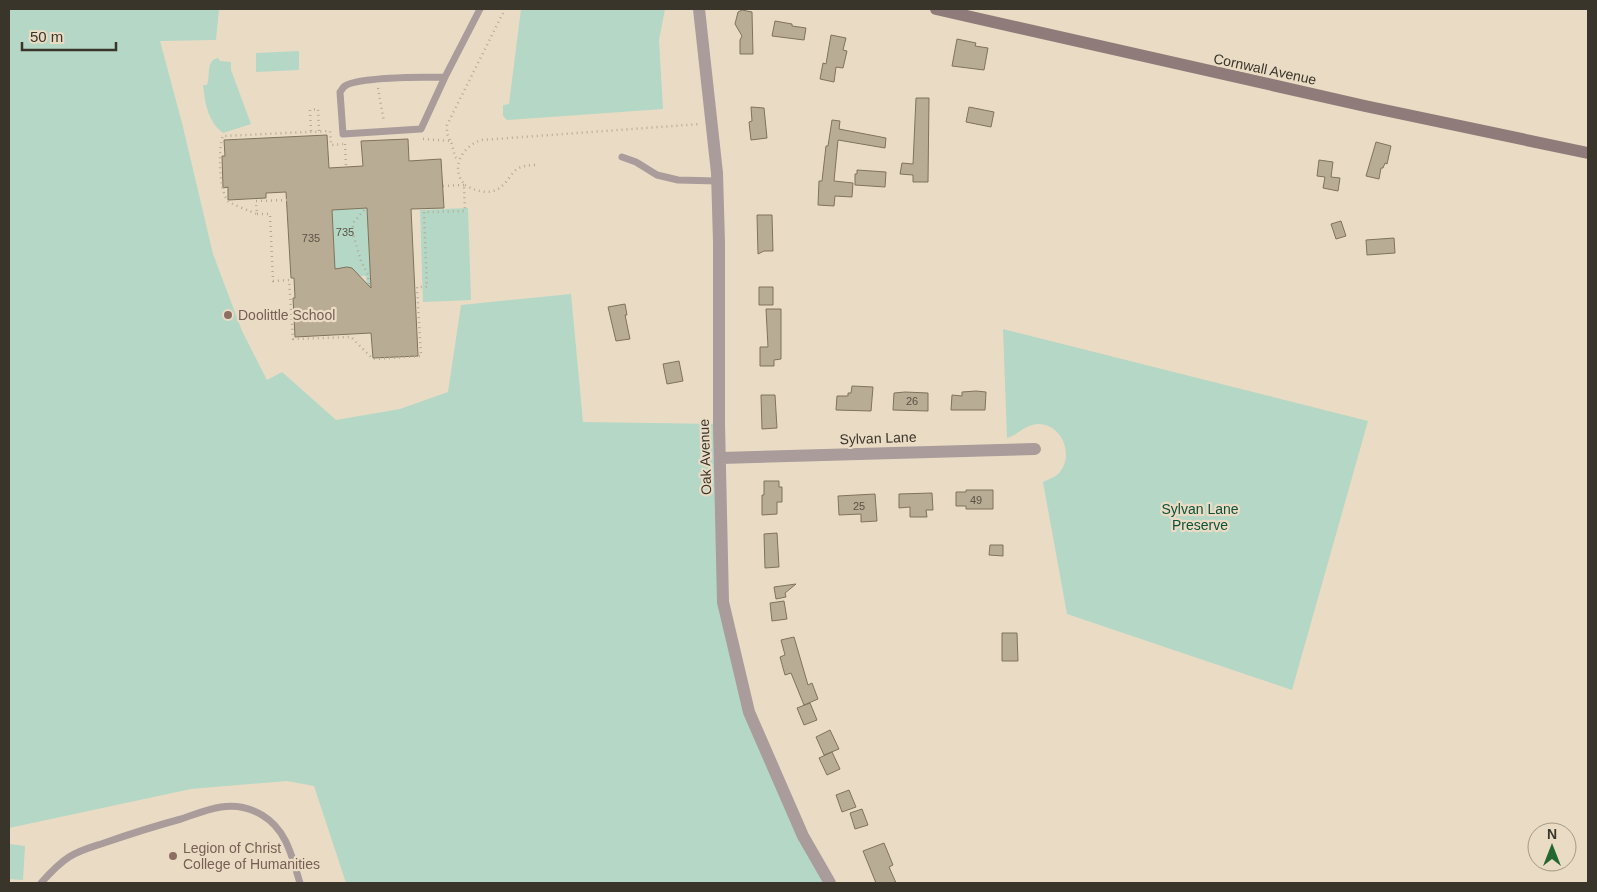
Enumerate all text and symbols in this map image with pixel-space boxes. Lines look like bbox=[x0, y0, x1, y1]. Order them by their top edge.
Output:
scale bar bbox=[22, 20, 116, 52]
text: 50 m bbox=[30, 28, 63, 45]
street label: Cornwall Avenue bbox=[1212, 50, 1318, 88]
house number: 735 bbox=[336, 226, 354, 238]
house number: 735 bbox=[302, 232, 320, 244]
place label: Doolittle School bbox=[238, 307, 335, 323]
marker: Doolittle School bbox=[222, 309, 234, 321]
house number: 26 bbox=[906, 395, 918, 407]
street label: Oak Avenue bbox=[696, 419, 714, 495]
street label: Sylvan Lane bbox=[839, 429, 917, 447]
house number: 49 bbox=[970, 494, 982, 506]
house number: 25 bbox=[853, 500, 865, 512]
park label: Sylvan Lane Preserve bbox=[1161, 501, 1239, 533]
north arrow bbox=[1527, 822, 1577, 872]
text: N bbox=[1547, 826, 1557, 842]
place label: Legion of Christ College of Humanities bbox=[183, 840, 320, 872]
marker: Legion of Christ College of Humanities bbox=[167, 850, 179, 862]

